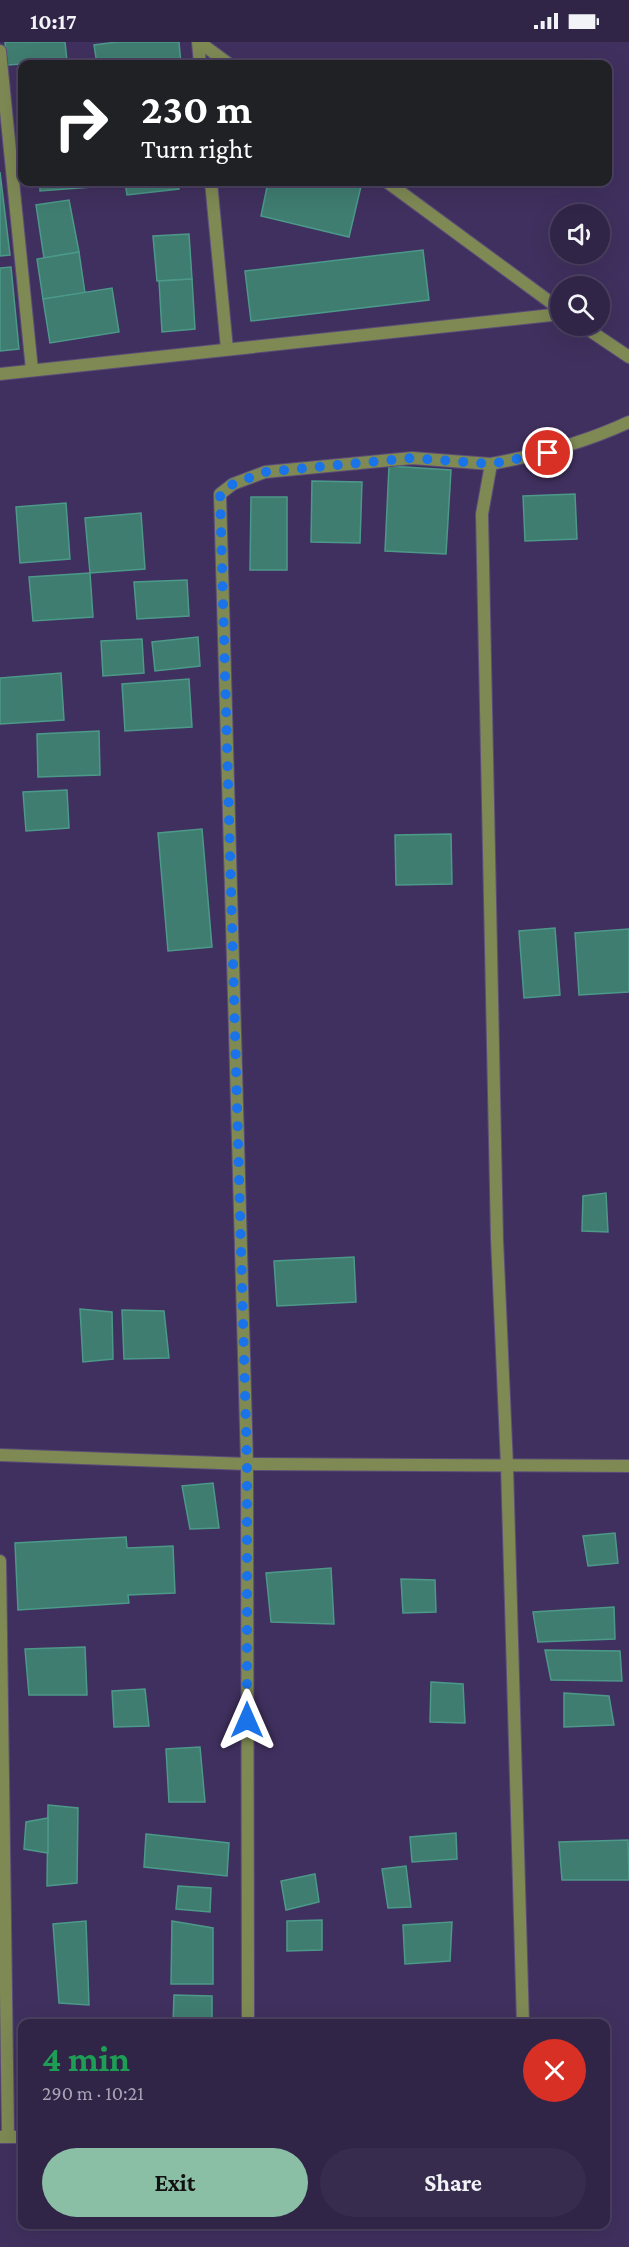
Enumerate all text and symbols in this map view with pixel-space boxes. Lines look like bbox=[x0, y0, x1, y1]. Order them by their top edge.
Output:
text: 10:17 bbox=[30, 9, 77, 34]
icon: right bbox=[42, 84, 120, 162]
text: 230 m bbox=[141, 85, 252, 132]
text: Turn right bbox=[141, 134, 252, 164]
map controls bbox=[550, 204, 610, 336]
button: sound bbox=[550, 204, 610, 264]
button: search bbox=[550, 276, 610, 336]
pin bbox=[522, 427, 573, 478]
icon: arrive bbox=[531, 436, 564, 469]
position arrow bbox=[215, 1688, 279, 1752]
text: 4 min bbox=[42, 2039, 130, 2079]
button: close bbox=[523, 2039, 586, 2102]
text: 290 m · 10:21 bbox=[42, 2082, 144, 2104]
button: Exit bbox=[42, 2148, 308, 2217]
button: Share bbox=[320, 2148, 586, 2217]

